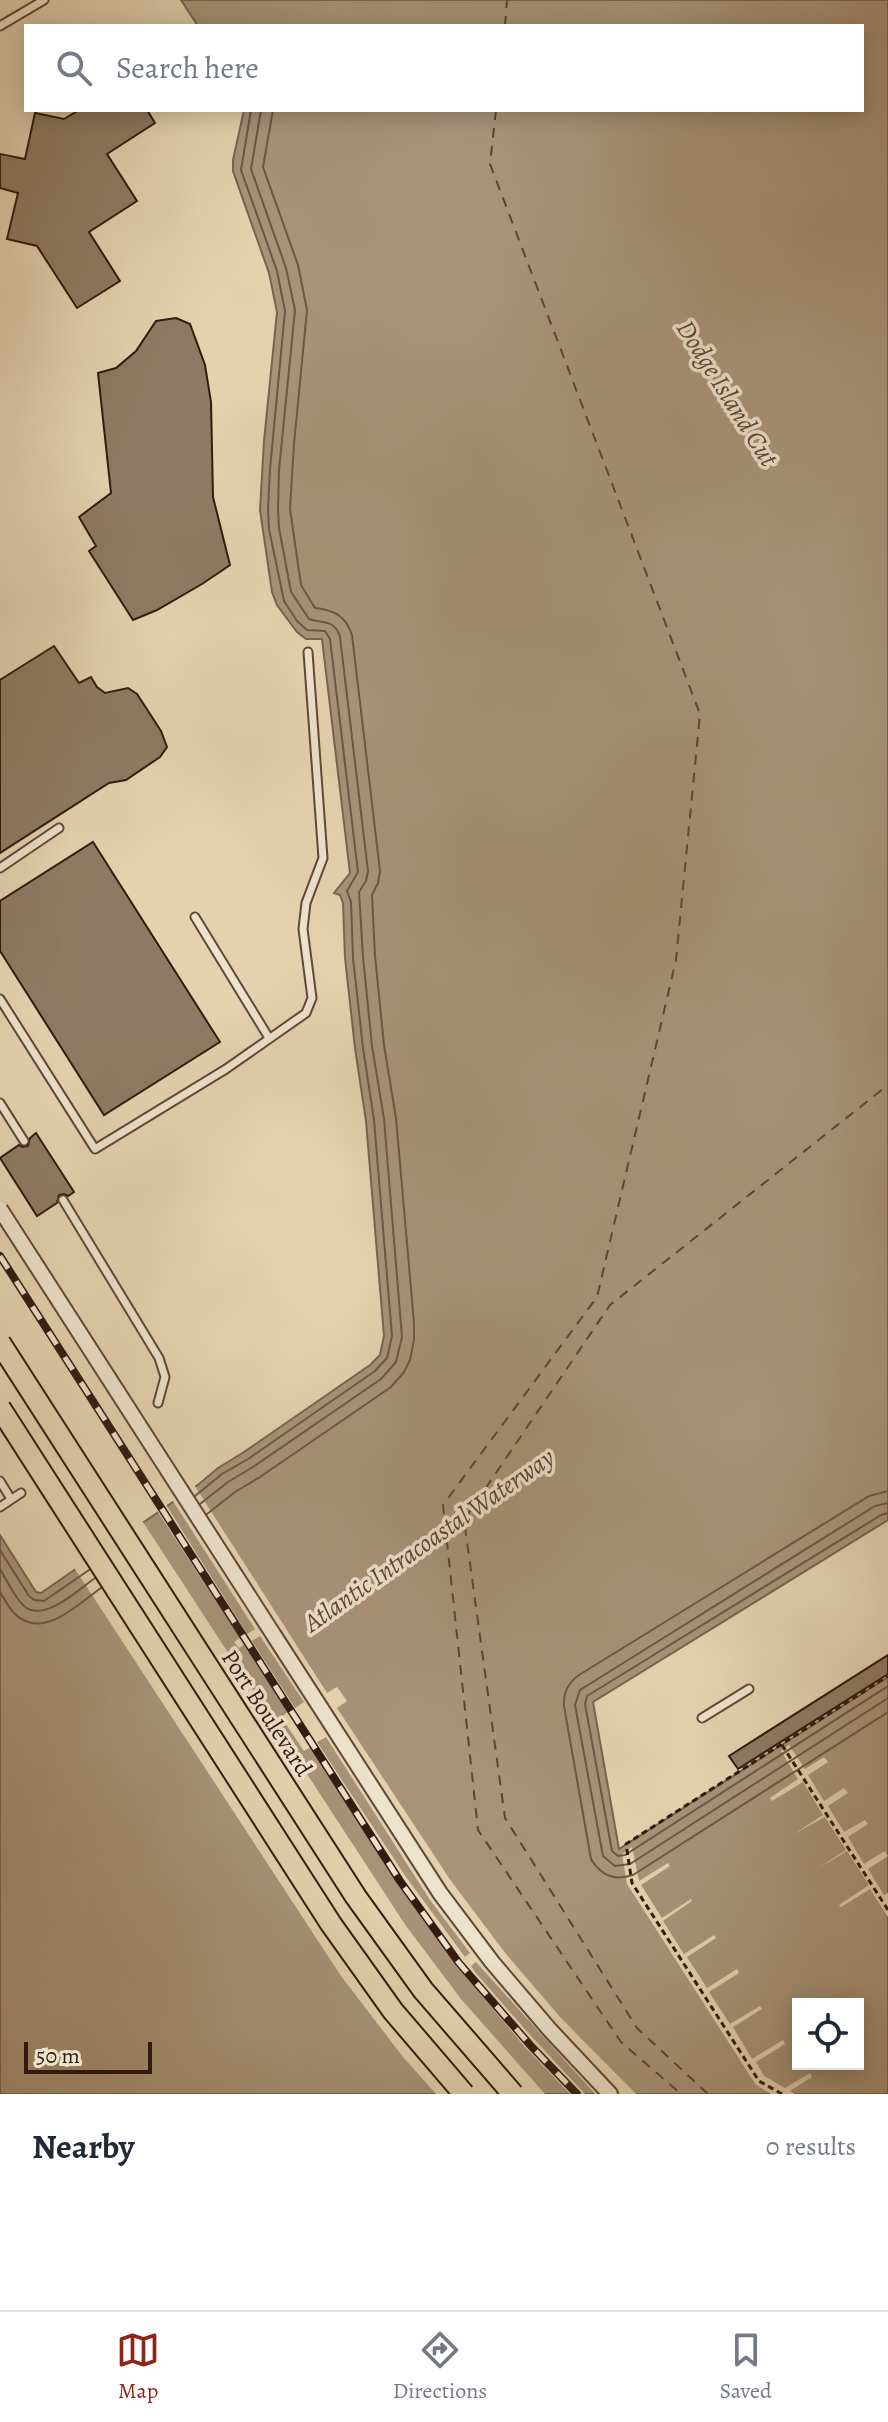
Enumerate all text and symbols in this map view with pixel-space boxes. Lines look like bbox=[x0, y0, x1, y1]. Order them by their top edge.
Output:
search box bbox=[24, 24, 864, 112]
icon: search bbox=[52, 46, 96, 90]
text: Search here bbox=[116, 48, 259, 88]
water label: Dodge Island Cut bbox=[668, 313, 787, 474]
water label: Atlantic Intracoastal Waterway bbox=[295, 1440, 561, 1641]
street label: Port Boulevard bbox=[214, 1644, 320, 1783]
map controls bbox=[792, 1998, 864, 2070]
button: locate bbox=[792, 1998, 864, 2070]
scale bar bbox=[24, 2038, 152, 2074]
text: 50 m bbox=[36, 2041, 80, 2071]
text: Nearby bbox=[32, 2123, 135, 2170]
text: 0 results bbox=[766, 2129, 856, 2164]
tab: Map bbox=[116, 2328, 160, 2406]
tab: Directions bbox=[393, 2328, 487, 2406]
tab: Saved bbox=[720, 2328, 772, 2406]

